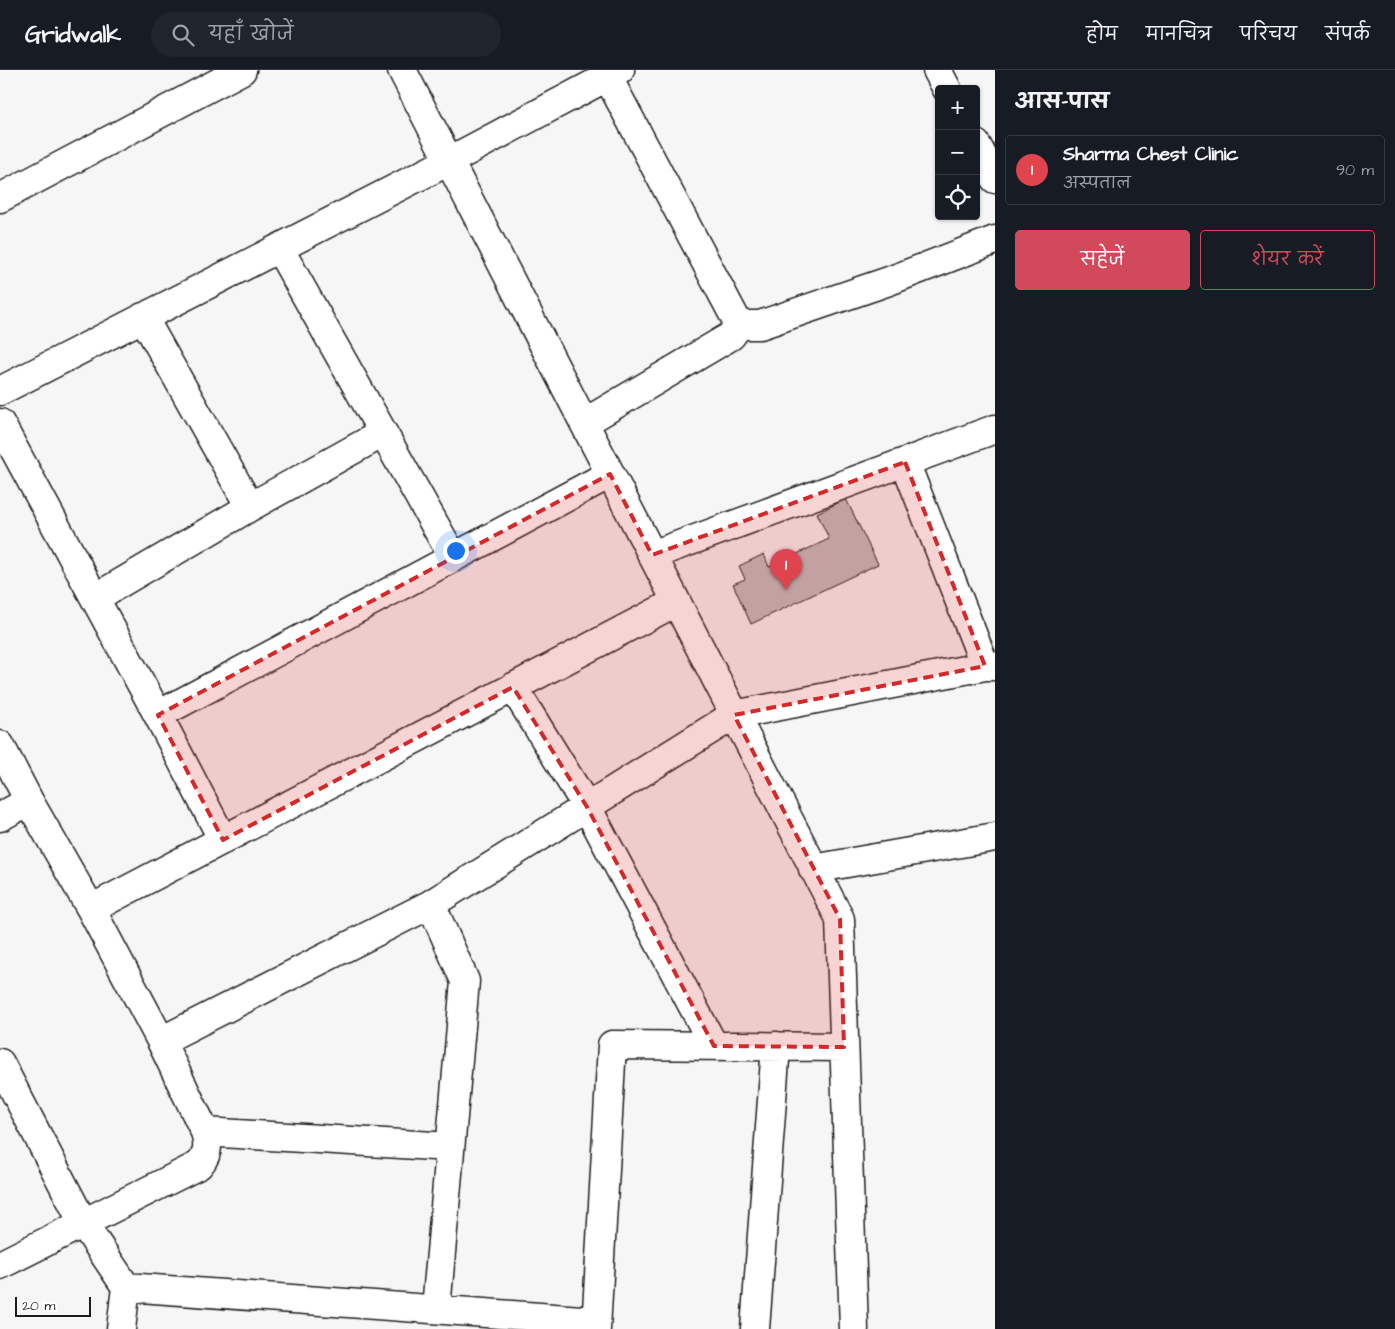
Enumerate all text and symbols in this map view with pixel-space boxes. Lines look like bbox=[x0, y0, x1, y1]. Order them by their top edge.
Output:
search box bbox=[151, 12, 501, 57]
text: Gridwalk bbox=[25, 18, 121, 52]
icon: search bbox=[169, 21, 197, 49]
text: यहाँ खोजें bbox=[209, 21, 293, 48]
text: होम bbox=[1086, 22, 1118, 47]
text: मानचित्र bbox=[1146, 22, 1212, 47]
text: परिचय bbox=[1240, 22, 1297, 47]
text: संपर्क bbox=[1325, 22, 1370, 47]
map controls bbox=[935, 85, 980, 220]
button: + bbox=[935, 85, 980, 130]
text: आस-पास bbox=[1015, 87, 1109, 116]
button: − bbox=[935, 130, 980, 175]
text: Sharma Chest Clinic bbox=[1063, 141, 1239, 168]
text: 1 bbox=[1031, 159, 1033, 181]
text: 90 m bbox=[1336, 159, 1374, 181]
text: अस्पताल bbox=[1063, 172, 1131, 194]
button: locate bbox=[935, 175, 980, 220]
button: सहेजें bbox=[1015, 230, 1190, 290]
button: शेयर करें bbox=[1200, 230, 1375, 290]
your location bbox=[443, 538, 469, 564]
pin: 1 bbox=[770, 549, 802, 590]
scale bar bbox=[15, 1294, 91, 1317]
text: 20 m bbox=[22, 1296, 55, 1316]

